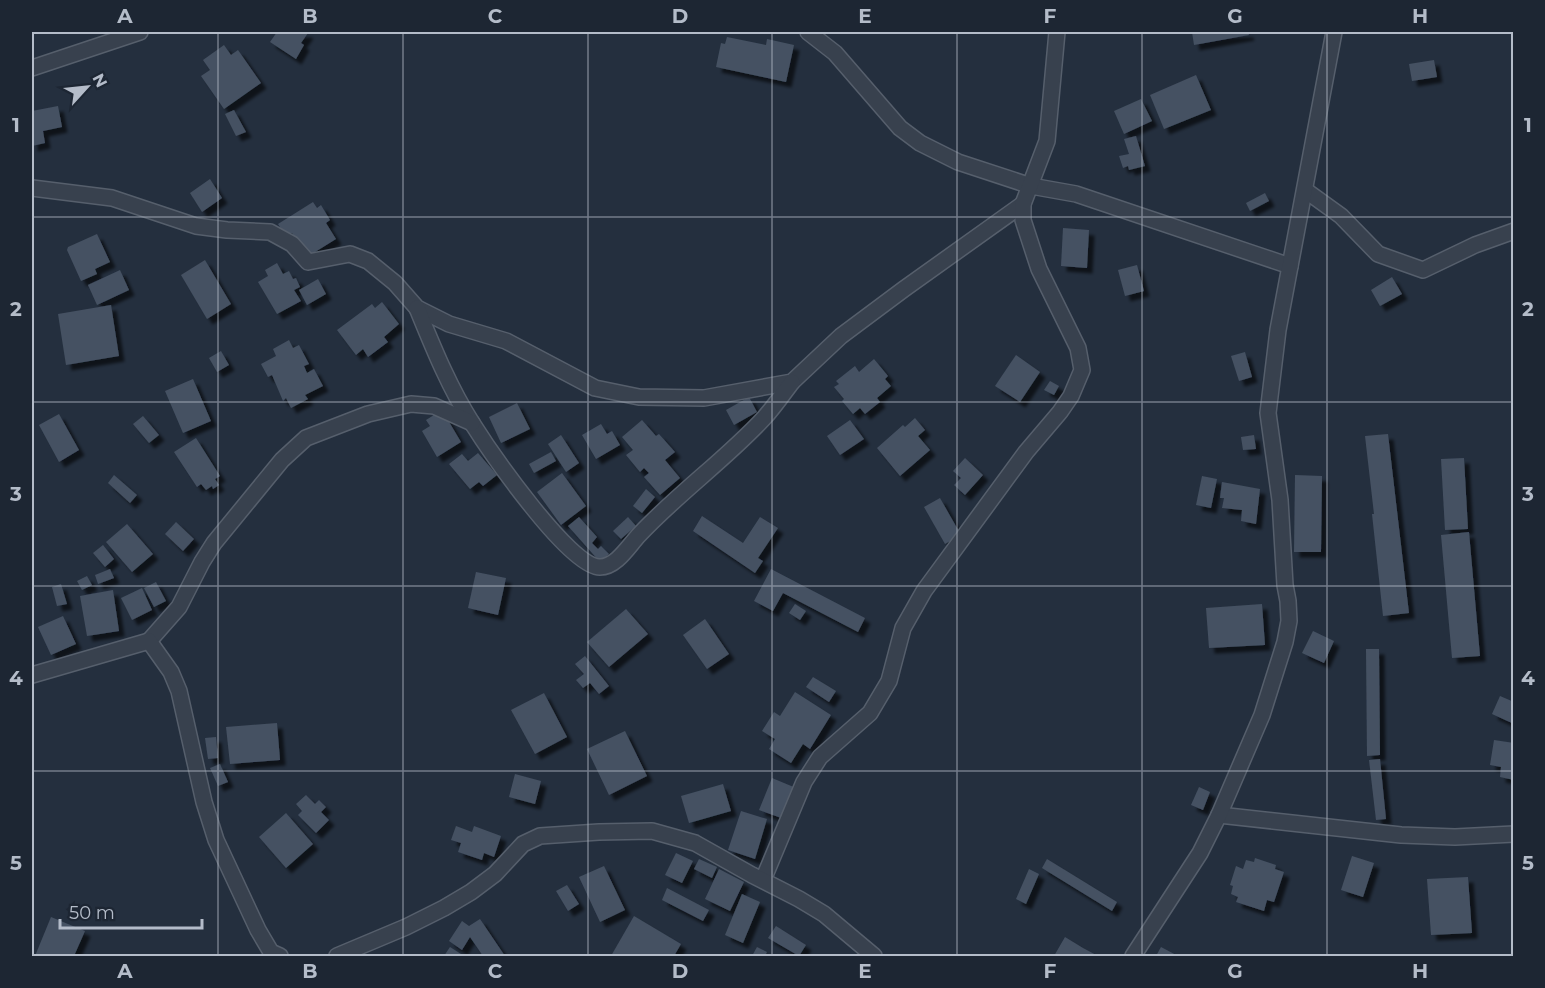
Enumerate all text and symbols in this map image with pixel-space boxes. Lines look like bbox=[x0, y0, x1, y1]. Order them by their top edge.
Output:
text: A bbox=[116, 4, 133, 28]
text: B bbox=[302, 4, 318, 28]
text: C bbox=[488, 4, 503, 28]
text: D bbox=[672, 4, 688, 28]
text: E bbox=[858, 4, 872, 28]
text: F bbox=[1044, 4, 1057, 28]
text: G bbox=[1227, 4, 1243, 28]
text: H bbox=[1412, 4, 1428, 28]
north arrow bbox=[57, 57, 117, 117]
text: N bbox=[89, 70, 111, 90]
text: 1 bbox=[12, 113, 20, 137]
text: 1 bbox=[1524, 113, 1532, 137]
text: 2 bbox=[10, 297, 22, 321]
text: 2 bbox=[1522, 297, 1534, 321]
text: 3 bbox=[9, 482, 22, 506]
text: 3 bbox=[1521, 482, 1534, 506]
text: 4 bbox=[9, 666, 23, 690]
text: 4 bbox=[1521, 666, 1535, 690]
text: 5 bbox=[10, 851, 22, 875]
text: 5 bbox=[1522, 851, 1534, 875]
scale bar bbox=[60, 892, 202, 930]
text: 50 m bbox=[69, 902, 115, 924]
text: A bbox=[116, 959, 133, 983]
text: B bbox=[302, 959, 318, 983]
text: C bbox=[488, 959, 503, 983]
text: D bbox=[672, 959, 688, 983]
text: E bbox=[858, 959, 872, 983]
text: F bbox=[1044, 959, 1057, 983]
text: G bbox=[1227, 959, 1243, 983]
text: H bbox=[1412, 959, 1428, 983]

